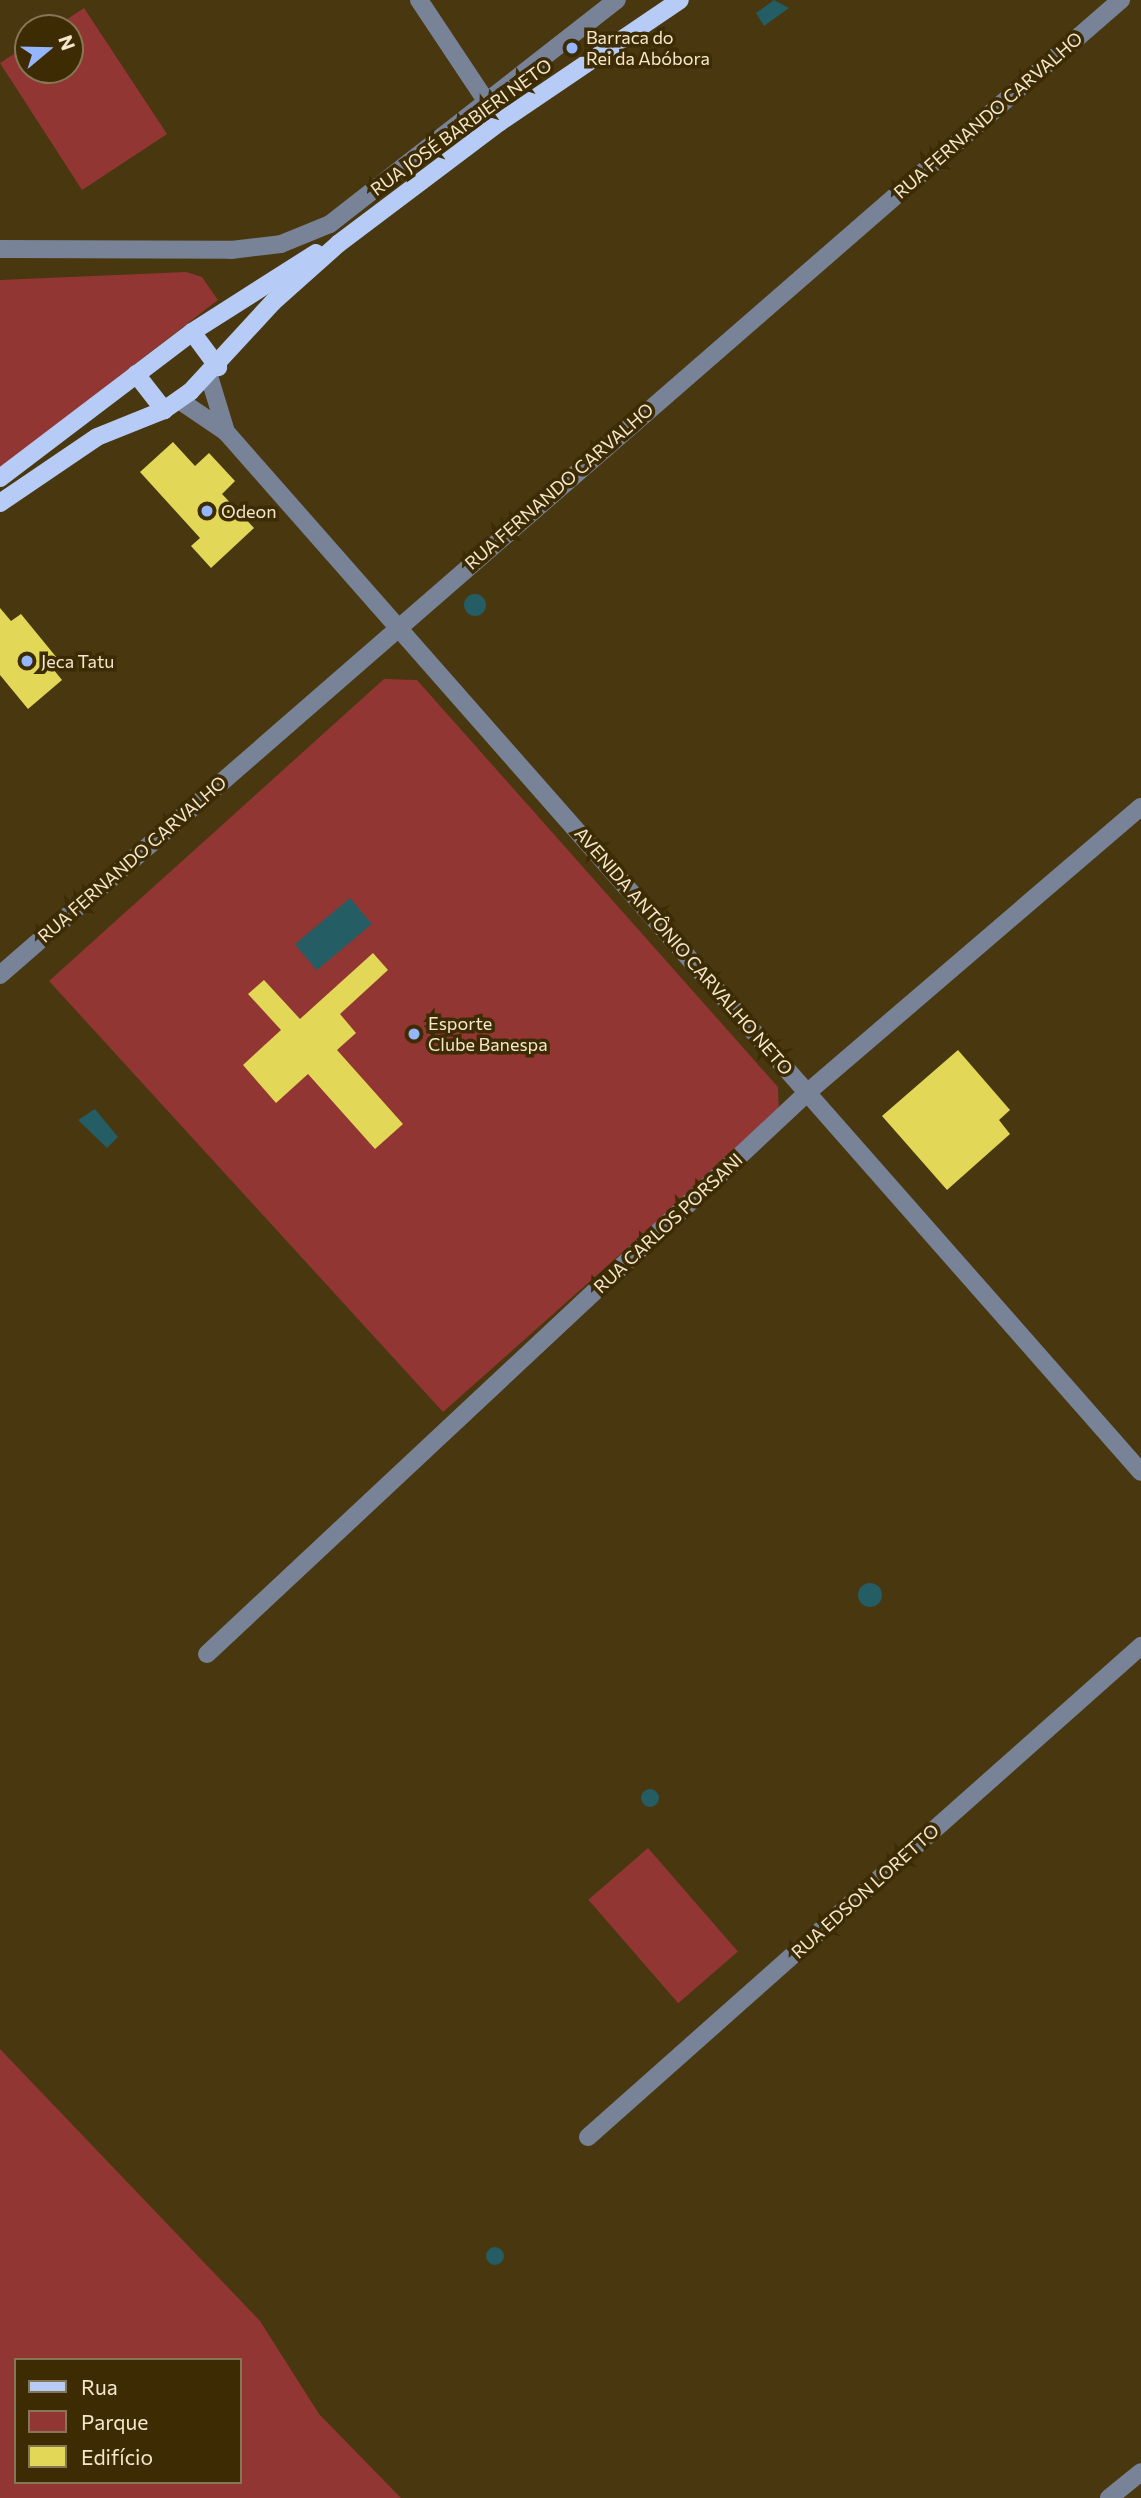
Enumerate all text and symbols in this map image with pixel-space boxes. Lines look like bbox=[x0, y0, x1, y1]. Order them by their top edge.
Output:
north arrow bbox=[14, 14, 84, 84]
place label: Barraca do Rei da Abóbora bbox=[586, 27, 710, 70]
street label: RUA FERNANDO CARVALHO bbox=[889, 27, 1087, 203]
text: N bbox=[54, 32, 81, 53]
marker: Barraca do Rei da Abóbora bbox=[564, 40, 580, 56]
street label: RUA JOSÉ BARBIERI NETO bbox=[366, 54, 556, 200]
street label: RUA FERNANDO CARVALHO bbox=[460, 398, 658, 574]
place label: Odeon bbox=[221, 500, 277, 522]
marker: Odeon bbox=[199, 503, 215, 519]
place label: Jeca Tatu bbox=[41, 650, 114, 672]
marker: Jeca Tatu bbox=[19, 653, 35, 669]
street label: RUA FERNANDO CARVALHO bbox=[33, 771, 231, 947]
street label: AVENIDA ANTÔNIO CARVALHO NETO bbox=[570, 823, 798, 1079]
place label: Esporte Clube Banespa bbox=[428, 1013, 548, 1056]
marker: Esporte Clube Banespa bbox=[406, 1026, 422, 1042]
street label: RUA CARLOS PORSANI bbox=[589, 1149, 747, 1297]
street label: RUA EDSON LORETTO bbox=[787, 1819, 943, 1963]
legend bbox=[14, 2358, 242, 2484]
text: Rua bbox=[81, 2374, 118, 2399]
text: Parque bbox=[81, 2409, 148, 2434]
text: Edifício bbox=[81, 2444, 153, 2469]

